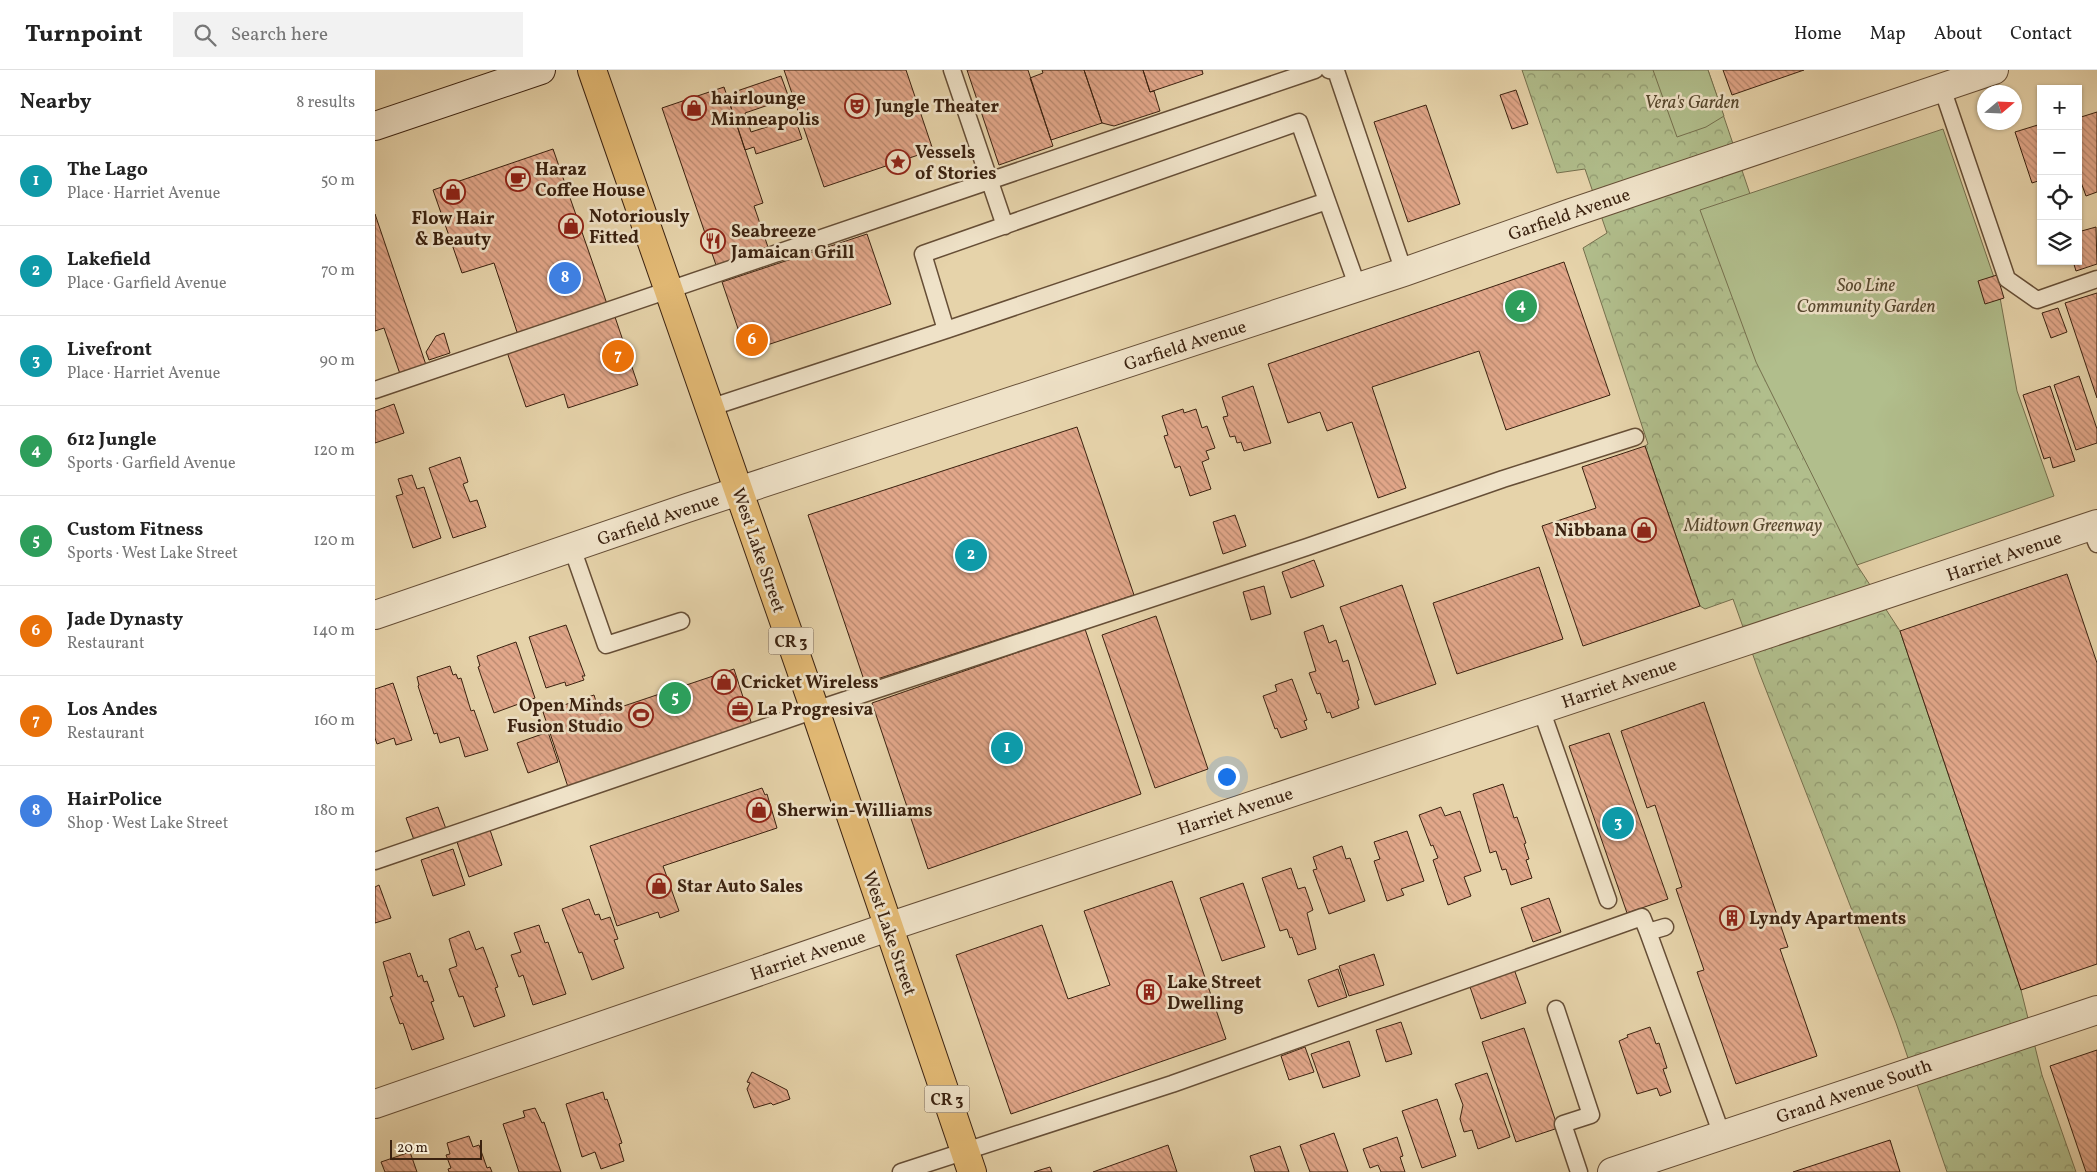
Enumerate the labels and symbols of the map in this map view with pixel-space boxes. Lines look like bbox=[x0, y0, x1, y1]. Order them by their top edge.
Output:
north arrow bbox=[1977, 85, 2022, 130]
place label: hairlounge Minneapolis bbox=[711, 87, 820, 133]
park label: Vera's Garden bbox=[1644, 91, 1740, 116]
theatre icon: Jungle Theater bbox=[844, 93, 870, 119]
shop icon: hairlounge Minneapolis bbox=[681, 95, 707, 121]
place label: Jungle Theater bbox=[874, 95, 999, 120]
place label: Vessels of Stories bbox=[915, 141, 996, 187]
place icon: Vessels of Stories bbox=[885, 149, 911, 175]
place label: Haraz Coffee House bbox=[535, 158, 645, 204]
cafe icon: Haraz Coffee House bbox=[505, 166, 531, 192]
shop icon: Flow Hair & Beauty bbox=[440, 179, 466, 205]
street label: Garfield Avenue bbox=[1505, 183, 1634, 248]
place label: Notoriously Fitted bbox=[589, 205, 690, 251]
place label: Flow Hair & Beauty bbox=[411, 207, 495, 253]
shop icon: Notoriously Fitted bbox=[558, 213, 584, 239]
place label: Seabreeze Jamaican Grill bbox=[730, 220, 854, 266]
restaurant icon: Seabreeze Jamaican Grill bbox=[700, 228, 726, 254]
pin: 8 bbox=[549, 259, 581, 297]
park label: Soo Line Community Garden bbox=[1796, 274, 1936, 320]
pin: 4 bbox=[1505, 287, 1537, 325]
street label: Garfield Avenue bbox=[1121, 315, 1250, 378]
pin: 6 bbox=[736, 321, 768, 359]
pin: 7 bbox=[602, 337, 634, 375]
street label: West Lake Street bbox=[724, 485, 791, 616]
street label: Garfield Avenue bbox=[594, 488, 723, 553]
park label: Midtown Greenway bbox=[1683, 514, 1822, 539]
shop icon: Nibbana bbox=[1631, 517, 1657, 543]
place label: Nibbana bbox=[1555, 519, 1627, 544]
street label: Harriet Avenue bbox=[1944, 526, 2065, 589]
pin: 2 bbox=[955, 536, 987, 574]
road number: CR 3 bbox=[769, 628, 813, 654]
street label: Harriet Avenue bbox=[1559, 653, 1680, 716]
shop icon: Cricket Wireless bbox=[711, 669, 737, 695]
place label: Cricket Wireless bbox=[741, 671, 879, 696]
pin: 5 bbox=[659, 679, 691, 717]
place label: Open Minds Fusion Studio bbox=[507, 694, 623, 740]
office icon: La Progresiva bbox=[727, 696, 753, 722]
place label: La Progresiva bbox=[757, 698, 874, 723]
sports icon: Open Minds Fusion Studio bbox=[628, 702, 654, 728]
pin: 1 bbox=[991, 729, 1023, 767]
your location bbox=[1214, 764, 1240, 790]
street label: Harriet Avenue bbox=[1174, 782, 1297, 843]
shop icon: Sherwin-Williams bbox=[746, 797, 772, 823]
place label: Sherwin-Williams bbox=[777, 799, 933, 824]
pin: 3 bbox=[1602, 804, 1634, 842]
street label: West Lake Street bbox=[855, 868, 922, 999]
shop icon: Star Auto Sales bbox=[646, 873, 672, 899]
place label: Star Auto Sales bbox=[677, 875, 803, 900]
building icon: Lyndy Apartments bbox=[1719, 905, 1745, 931]
place label: Lyndy Apartments bbox=[1749, 907, 1906, 932]
street label: Harriet Avenue bbox=[748, 925, 869, 988]
place label: Lake Street Dwelling bbox=[1167, 971, 1262, 1017]
building icon: Lake Street Dwelling bbox=[1136, 979, 1162, 1005]
street label: Grand Avenue South bbox=[1773, 1054, 1936, 1131]
road number: CR 3 bbox=[925, 1086, 969, 1112]
scale bar bbox=[390, 1137, 483, 1160]

